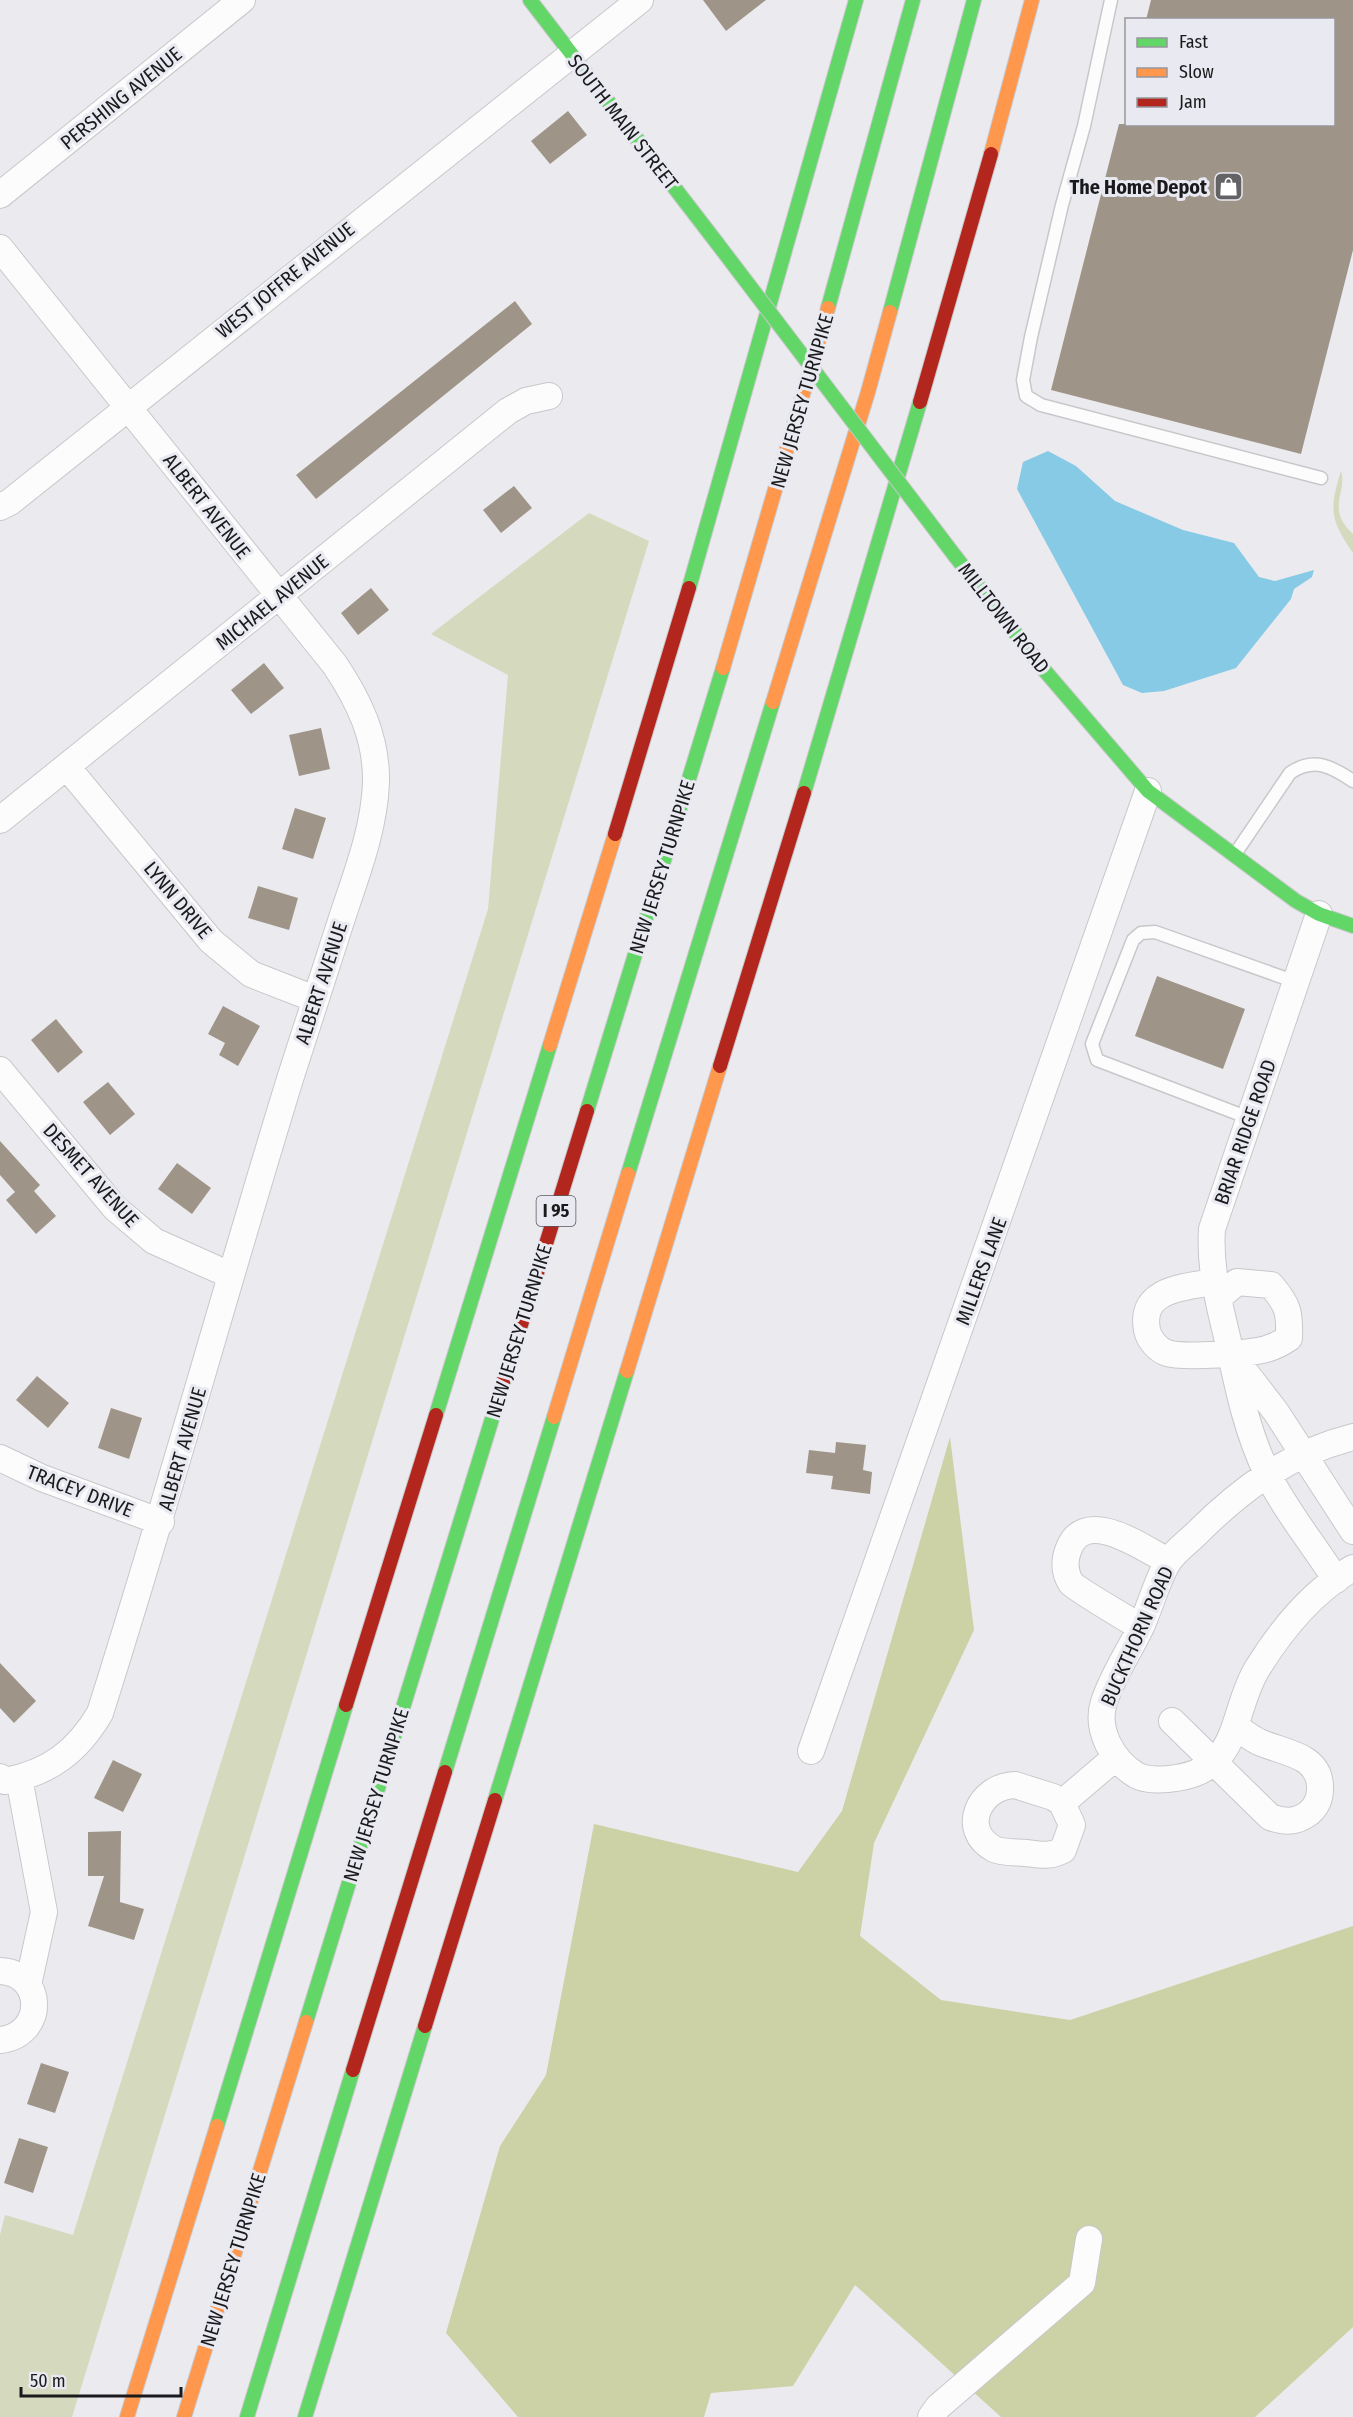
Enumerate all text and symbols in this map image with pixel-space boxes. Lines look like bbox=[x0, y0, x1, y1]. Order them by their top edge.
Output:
legend bbox=[1125, 18, 1335, 126]
text: Fast bbox=[1179, 31, 1208, 53]
street label: PERSHING AVENUE bbox=[55, 42, 187, 154]
street label: SOUTH MAIN STREET bbox=[563, 50, 684, 195]
text: Slow bbox=[1179, 61, 1214, 83]
text: Jam bbox=[1179, 91, 1207, 113]
shop icon: The Home Depot bbox=[1212, 171, 1244, 203]
place label: The Home Depot bbox=[1070, 175, 1208, 199]
street label: WEST JOFFRE AVENUE bbox=[211, 217, 359, 343]
street label: NEW JERSEY TURNPIKE bbox=[766, 311, 838, 491]
street label: ALBERT AVENUE bbox=[158, 448, 256, 564]
street label: MICHAEL AVENUE bbox=[211, 549, 333, 655]
street label: MILLTOWN ROAD bbox=[953, 558, 1055, 678]
street label: NEW JERSEY TURNPIKE bbox=[624, 777, 700, 957]
street label: LYNN DRIVE bbox=[139, 857, 217, 943]
street label: ALBERT AVENUE bbox=[290, 919, 352, 1047]
street label: BRIAR RIDGE ROAD bbox=[1209, 1056, 1281, 1208]
street label: DESMET AVENUE bbox=[38, 1118, 144, 1232]
road number: I 95 bbox=[536, 1196, 576, 1226]
street label: MILLERS LANE bbox=[950, 1214, 1012, 1328]
street label: NEW JERSEY TURNPIKE bbox=[481, 1241, 557, 1421]
street label: ALBERT AVENUE bbox=[153, 1385, 211, 1513]
street label: TRACEY DRIVE bbox=[23, 1460, 137, 1522]
street label: BUCKTHORN ROAD bbox=[1095, 1562, 1179, 1710]
street label: NEW JERSEY TURNPIKE bbox=[338, 1705, 414, 1885]
street label: NEW JERSEY TURNPIKE bbox=[195, 2170, 271, 2350]
scale bar bbox=[21, 2360, 182, 2398]
text: 50 m bbox=[30, 2370, 66, 2392]

